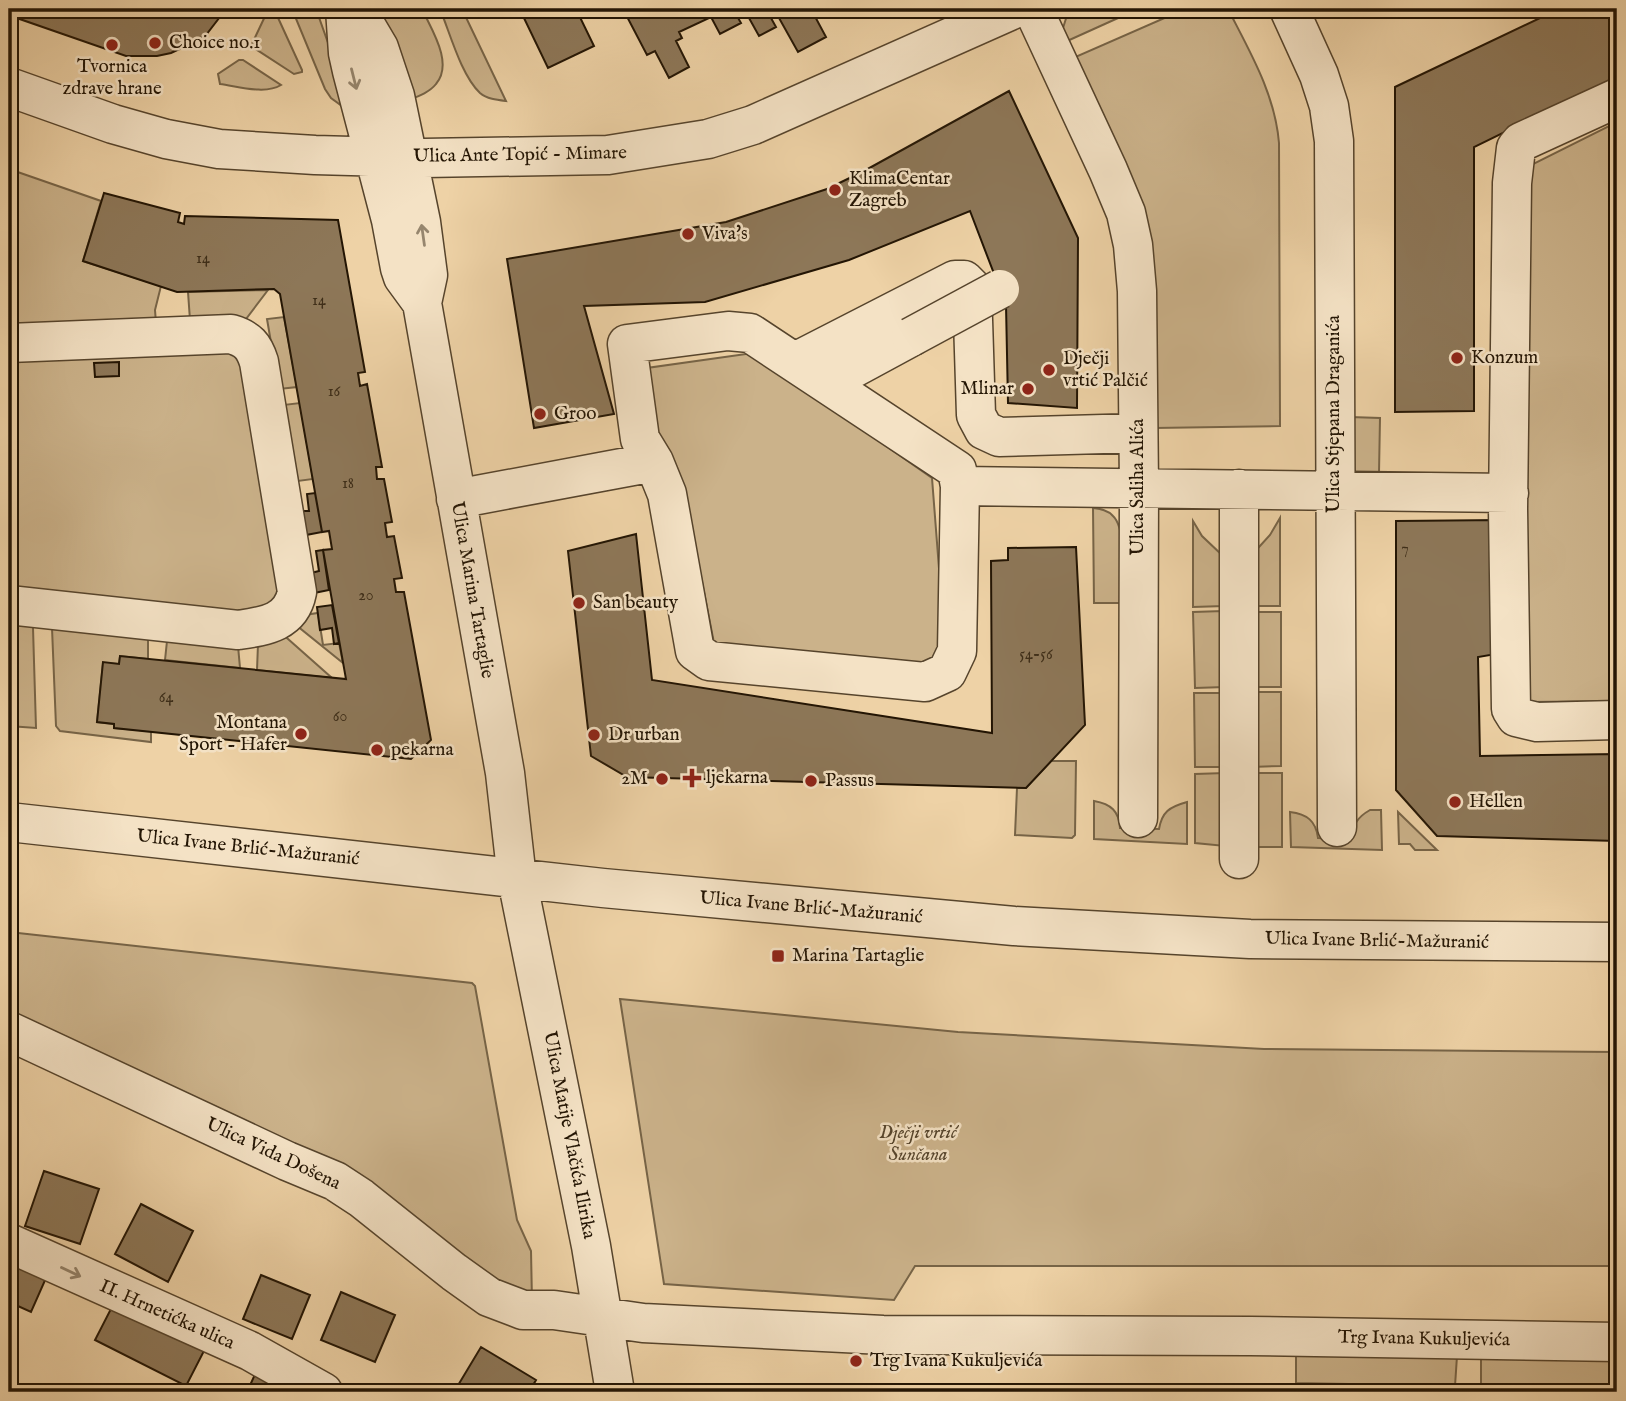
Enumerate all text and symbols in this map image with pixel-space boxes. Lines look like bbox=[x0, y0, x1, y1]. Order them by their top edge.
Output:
place label: Choice no.1 bbox=[169, 31, 260, 55]
marker: Choice no.1 bbox=[147, 35, 163, 51]
marker: Tvornica zdrave hrane bbox=[104, 37, 120, 53]
place label: Tvornica zdrave hrane bbox=[62, 55, 162, 101]
one-way arrow bbox=[348, 67, 361, 90]
street label: Ulica Ante Topić - Mimare bbox=[413, 141, 627, 169]
place label: KlimaCentar Zagreb bbox=[849, 167, 950, 213]
marker: KlimaCentar Zagreb bbox=[827, 182, 843, 198]
place label: Viva's bbox=[701, 222, 748, 246]
one-way arrow bbox=[416, 225, 429, 247]
marker: Viva's bbox=[680, 226, 696, 242]
house number: 14 bbox=[196, 249, 210, 269]
house number: 14 bbox=[312, 291, 326, 311]
street label: Ulica Stjepana Draganića bbox=[1322, 314, 1346, 513]
place label: Konzum bbox=[1471, 346, 1539, 370]
place label: Dječji vrtić Palčić bbox=[1063, 347, 1148, 393]
marker: Konzum bbox=[1449, 350, 1465, 366]
marker: Dječji vrtić Palčić bbox=[1041, 362, 1057, 378]
place label: Mlinar bbox=[961, 377, 1014, 401]
marker: Mlinar bbox=[1020, 381, 1036, 397]
house number: 16 bbox=[328, 382, 341, 402]
place label: Groo bbox=[554, 402, 597, 426]
marker: Groo bbox=[532, 406, 548, 422]
street label: Ulica Saliha Alića bbox=[1126, 418, 1150, 556]
house number: 18 bbox=[342, 474, 354, 494]
street label: Ulica Marina Tartaglie bbox=[445, 500, 499, 681]
house number: 7 bbox=[1401, 539, 1409, 559]
house number: 20 bbox=[358, 586, 374, 606]
place label: San beauty bbox=[593, 591, 679, 615]
marker: San beauty bbox=[571, 595, 587, 611]
house number: 54-56 bbox=[1019, 645, 1053, 665]
house number: 64 bbox=[159, 688, 173, 708]
house number: 60 bbox=[333, 707, 347, 727]
place label: Montana Sport - Hafer bbox=[179, 711, 288, 757]
place label: Dr urban bbox=[608, 723, 680, 747]
marker: Montana Sport - Hafer bbox=[293, 726, 309, 742]
marker: Dr urban bbox=[586, 727, 602, 743]
place label: pekarna bbox=[391, 738, 454, 762]
marker: pekarna bbox=[369, 742, 385, 758]
place label: ljekarna bbox=[706, 766, 769, 790]
place label: 2M bbox=[621, 767, 648, 791]
place label: Passus bbox=[825, 769, 874, 793]
marker: ljekarna bbox=[684, 770, 700, 786]
marker: 2M bbox=[654, 771, 670, 787]
marker: Passus bbox=[803, 773, 819, 789]
place label: Hellen bbox=[1469, 790, 1523, 814]
marker: Hellen bbox=[1447, 794, 1463, 810]
street label: Ulica Ivane Brlić-Mažuranić bbox=[135, 824, 361, 872]
street label: Ulica Ivane Brlić-Mažuranić bbox=[698, 886, 924, 930]
street label: Ulica Ivane Brlić-Mažuranić bbox=[1265, 927, 1489, 955]
place label: Marina Tartaglie bbox=[792, 944, 924, 968]
marker: Marina Tartaglie bbox=[770, 948, 786, 964]
street label: Ulica Matije Vlačića Ilirika bbox=[537, 1029, 601, 1242]
street label: Ulica Vida Došena bbox=[202, 1112, 345, 1196]
park label: Dječji vrtić Sunčana bbox=[879, 1121, 960, 1167]
one-way arrow bbox=[59, 1266, 81, 1279]
street label: II. Hrnetićka ulica bbox=[96, 1274, 239, 1356]
street label: Trg Ivana Kukuljevića bbox=[1338, 1325, 1511, 1353]
place label: Trg Ivana Kukuljevića bbox=[870, 1349, 1043, 1373]
marker: Trg Ivana Kukuljevića bbox=[848, 1353, 864, 1369]

